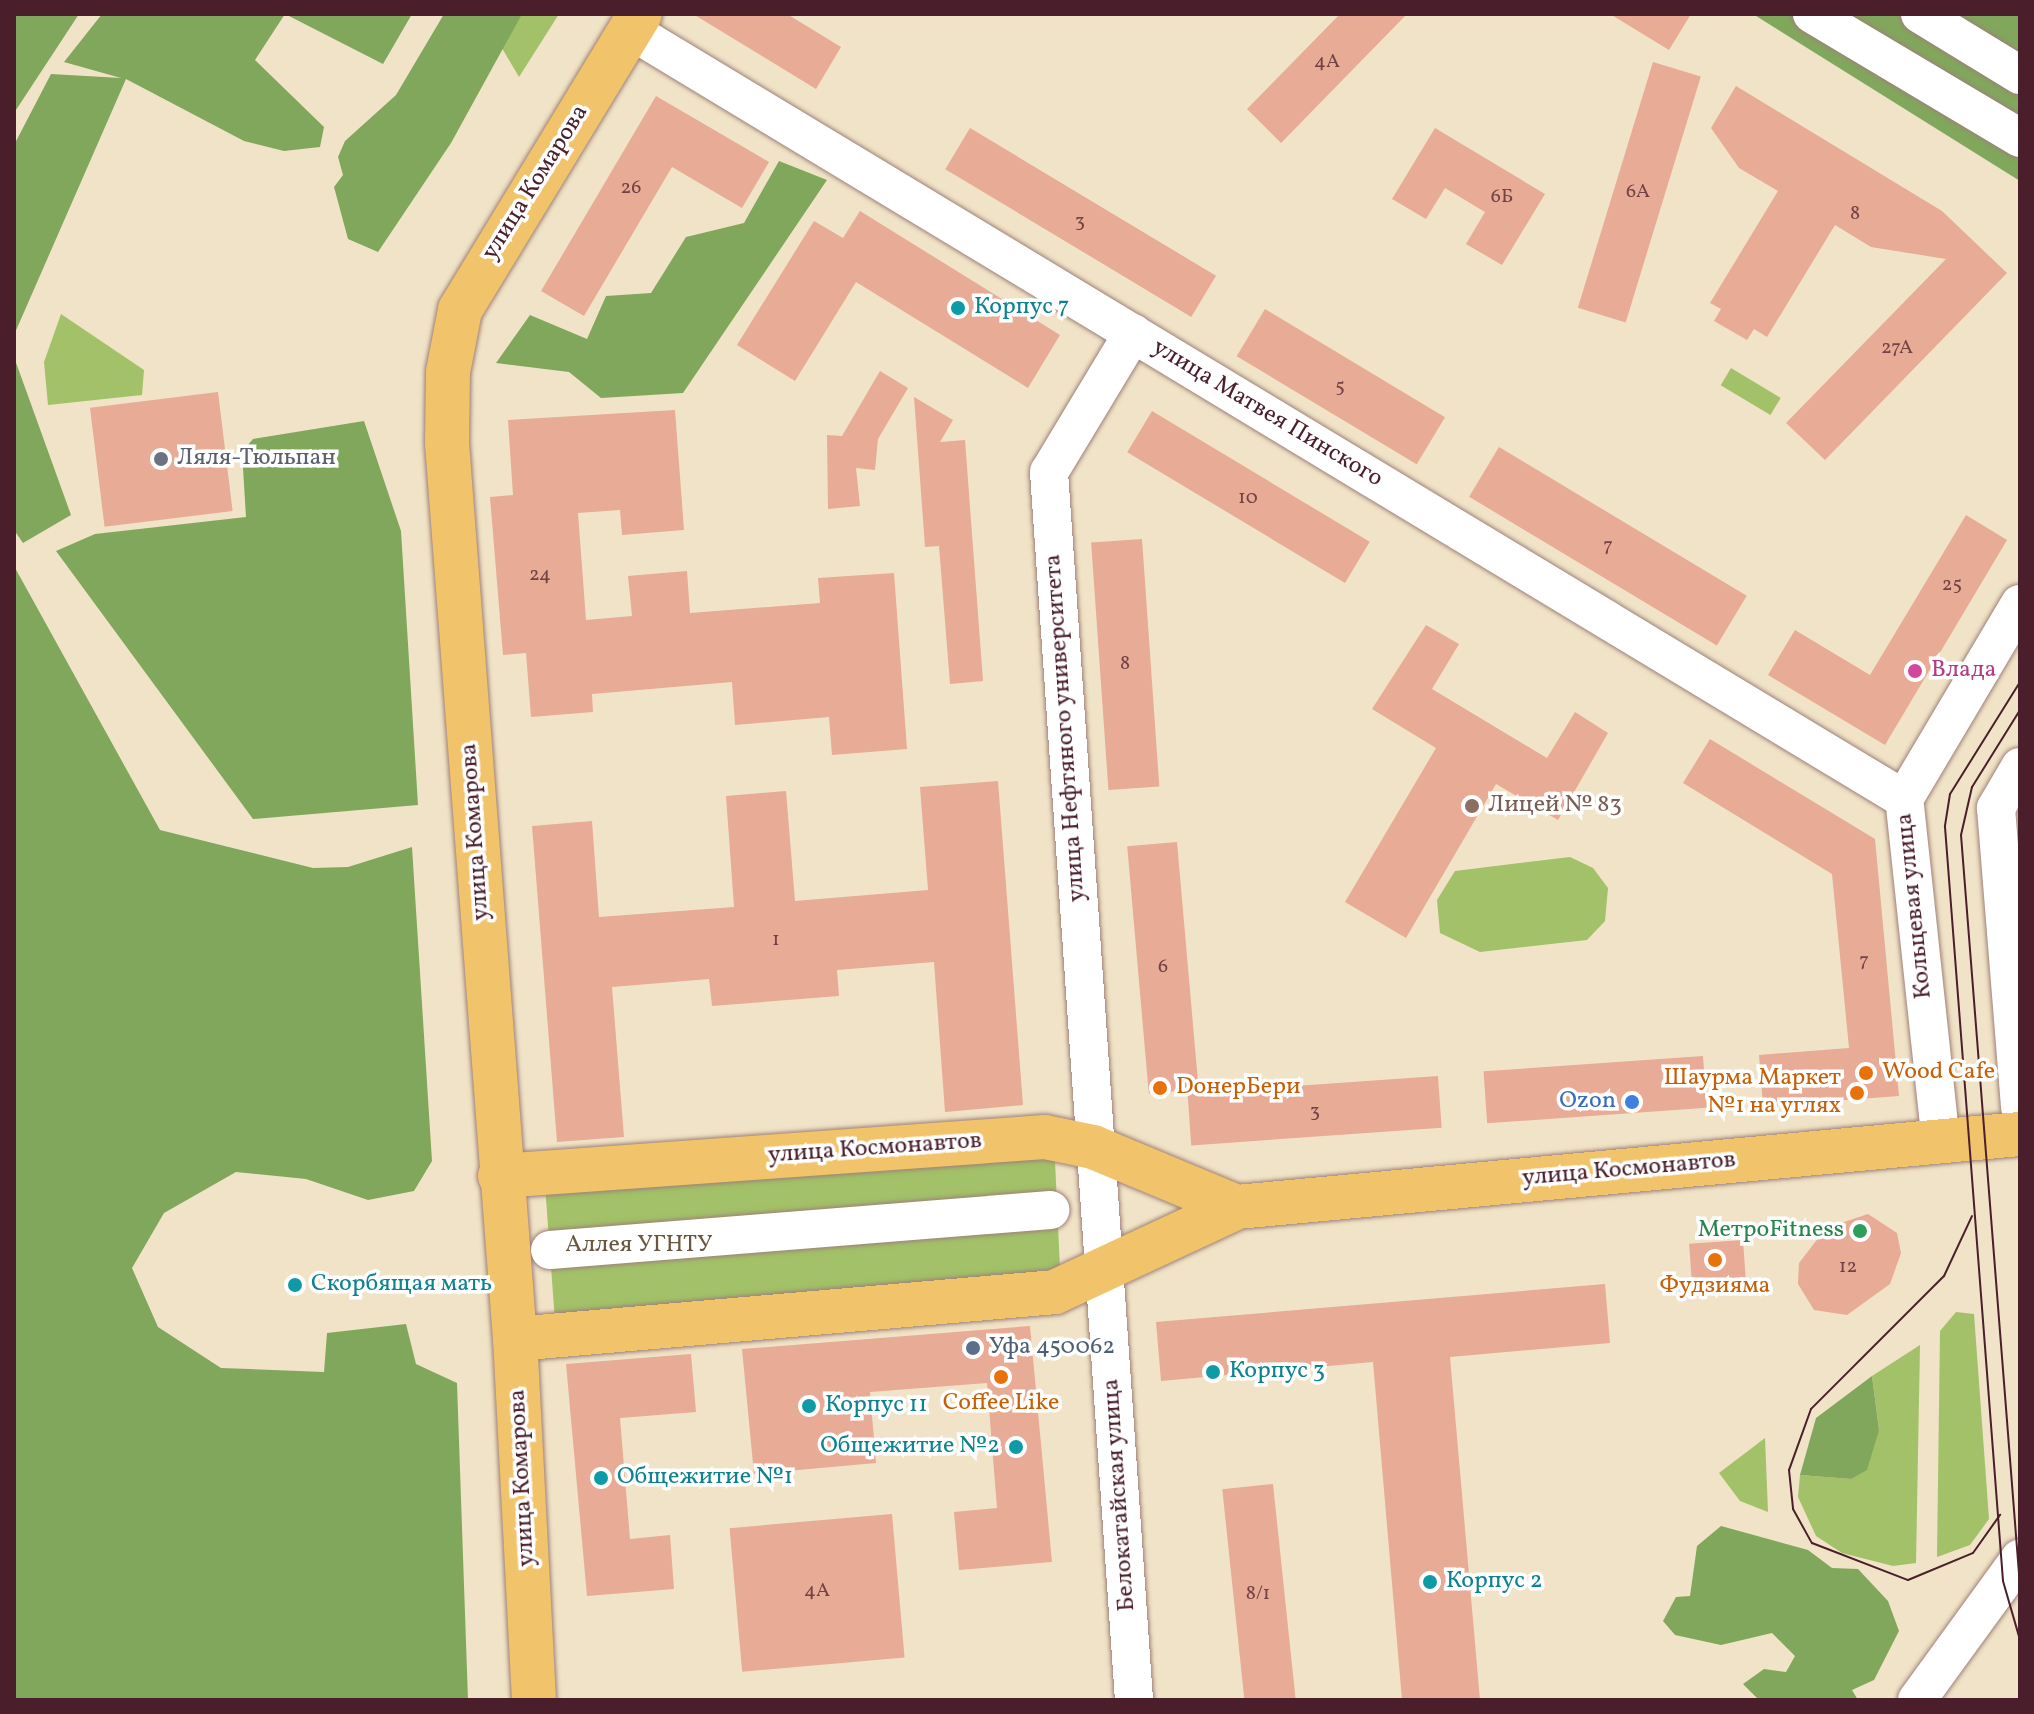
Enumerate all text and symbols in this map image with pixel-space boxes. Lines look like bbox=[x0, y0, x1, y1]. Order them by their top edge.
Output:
house number: 4А bbox=[1314, 50, 1340, 74]
street label: улица Комарова bbox=[477, 100, 595, 266]
house number: 26 bbox=[621, 176, 641, 200]
house number: 6А bbox=[1626, 180, 1650, 204]
house number: 6Б bbox=[1491, 185, 1513, 209]
house number: 8 bbox=[1850, 202, 1860, 226]
house number: 3 bbox=[1075, 210, 1085, 234]
place label: Корпус 7 bbox=[974, 294, 1069, 322]
marker: Корпус 7 bbox=[949, 299, 967, 317]
street label: улица Матвея Пинского bbox=[1147, 334, 1387, 494]
house number: 27А bbox=[1881, 336, 1913, 360]
house number: 5 bbox=[1335, 375, 1345, 399]
place label: Ляля-Тюльпан bbox=[177, 445, 336, 473]
marker: Ляля-Тюльпан bbox=[152, 450, 170, 468]
house number: 10 bbox=[1238, 486, 1258, 510]
house number: 7 bbox=[1603, 534, 1613, 558]
street label: улица Нефтяного университета bbox=[1039, 553, 1093, 903]
house number: 24 bbox=[529, 563, 551, 587]
house number: 25 bbox=[1942, 573, 1962, 597]
house number: 8 bbox=[1120, 652, 1130, 676]
place label: Влада bbox=[1931, 657, 1997, 685]
marker: Влада bbox=[1906, 662, 1924, 680]
street label: улица Комарова bbox=[455, 742, 497, 922]
place label: Лицей № 83 bbox=[1488, 792, 1622, 820]
marker: Лицей № 83 bbox=[1463, 797, 1481, 815]
street label: Кольцевая улица bbox=[1891, 811, 1939, 1001]
house number: 1 bbox=[772, 928, 780, 952]
house number: 7 bbox=[1859, 949, 1869, 973]
house number: 6 bbox=[1158, 955, 1168, 979]
place label: Wood Cafe bbox=[1882, 1059, 1995, 1087]
marker: Wood Cafe bbox=[1857, 1064, 1875, 1082]
place label: Шаурма Маркет №1 на углях bbox=[1663, 1065, 1841, 1121]
place label: DонерБери bbox=[1176, 1074, 1301, 1102]
marker: DонерБери bbox=[1151, 1079, 1169, 1097]
marker: Шаурма Маркет №1 на углях bbox=[1848, 1084, 1866, 1102]
place label: Ozon bbox=[1559, 1088, 1616, 1116]
marker: Ozon bbox=[1623, 1093, 1641, 1111]
house number: 3 bbox=[1310, 1100, 1320, 1124]
street label: улица Космонавтов bbox=[767, 1127, 983, 1171]
street label: улица Космонавтов bbox=[1521, 1146, 1737, 1194]
place label: МетроFitness bbox=[1698, 1217, 1844, 1245]
marker: МетроFitness bbox=[1851, 1222, 1869, 1240]
park label: Аллея УГНТУ bbox=[565, 1232, 713, 1260]
marker: Фудзияма bbox=[1706, 1251, 1724, 1269]
house number: 12 bbox=[1839, 1255, 1857, 1279]
place label: Скорбящая мать bbox=[311, 1271, 492, 1299]
place label: Фудзияма bbox=[1659, 1273, 1771, 1301]
marker: Скорбящая мать bbox=[286, 1276, 304, 1294]
place label: Уфа 450062 bbox=[989, 1334, 1115, 1362]
marker: Уфа 450062 bbox=[964, 1339, 982, 1357]
place label: Корпус 3 bbox=[1229, 1358, 1325, 1386]
marker: Корпус 3 bbox=[1204, 1363, 1222, 1381]
marker: Coffee Like bbox=[992, 1368, 1010, 1386]
street label: Белокатайская улица bbox=[1097, 1377, 1143, 1613]
street label: улица Комарова bbox=[504, 1389, 542, 1567]
place label: Coffee Like bbox=[943, 1390, 1059, 1418]
place label: Корпус 11 bbox=[825, 1392, 927, 1420]
marker: Корпус 11 bbox=[800, 1397, 818, 1415]
place label: Общежитие №2 bbox=[820, 1433, 1000, 1461]
marker: Общежитие №2 bbox=[1007, 1438, 1025, 1456]
place label: Общежитие №1 bbox=[617, 1464, 793, 1492]
marker: Общежитие №1 bbox=[592, 1469, 610, 1487]
place label: Корпус 2 bbox=[1446, 1568, 1543, 1596]
marker: Корпус 2 bbox=[1421, 1573, 1439, 1591]
house number: 4А bbox=[804, 1579, 830, 1603]
house number: 8/1 bbox=[1246, 1582, 1270, 1606]

